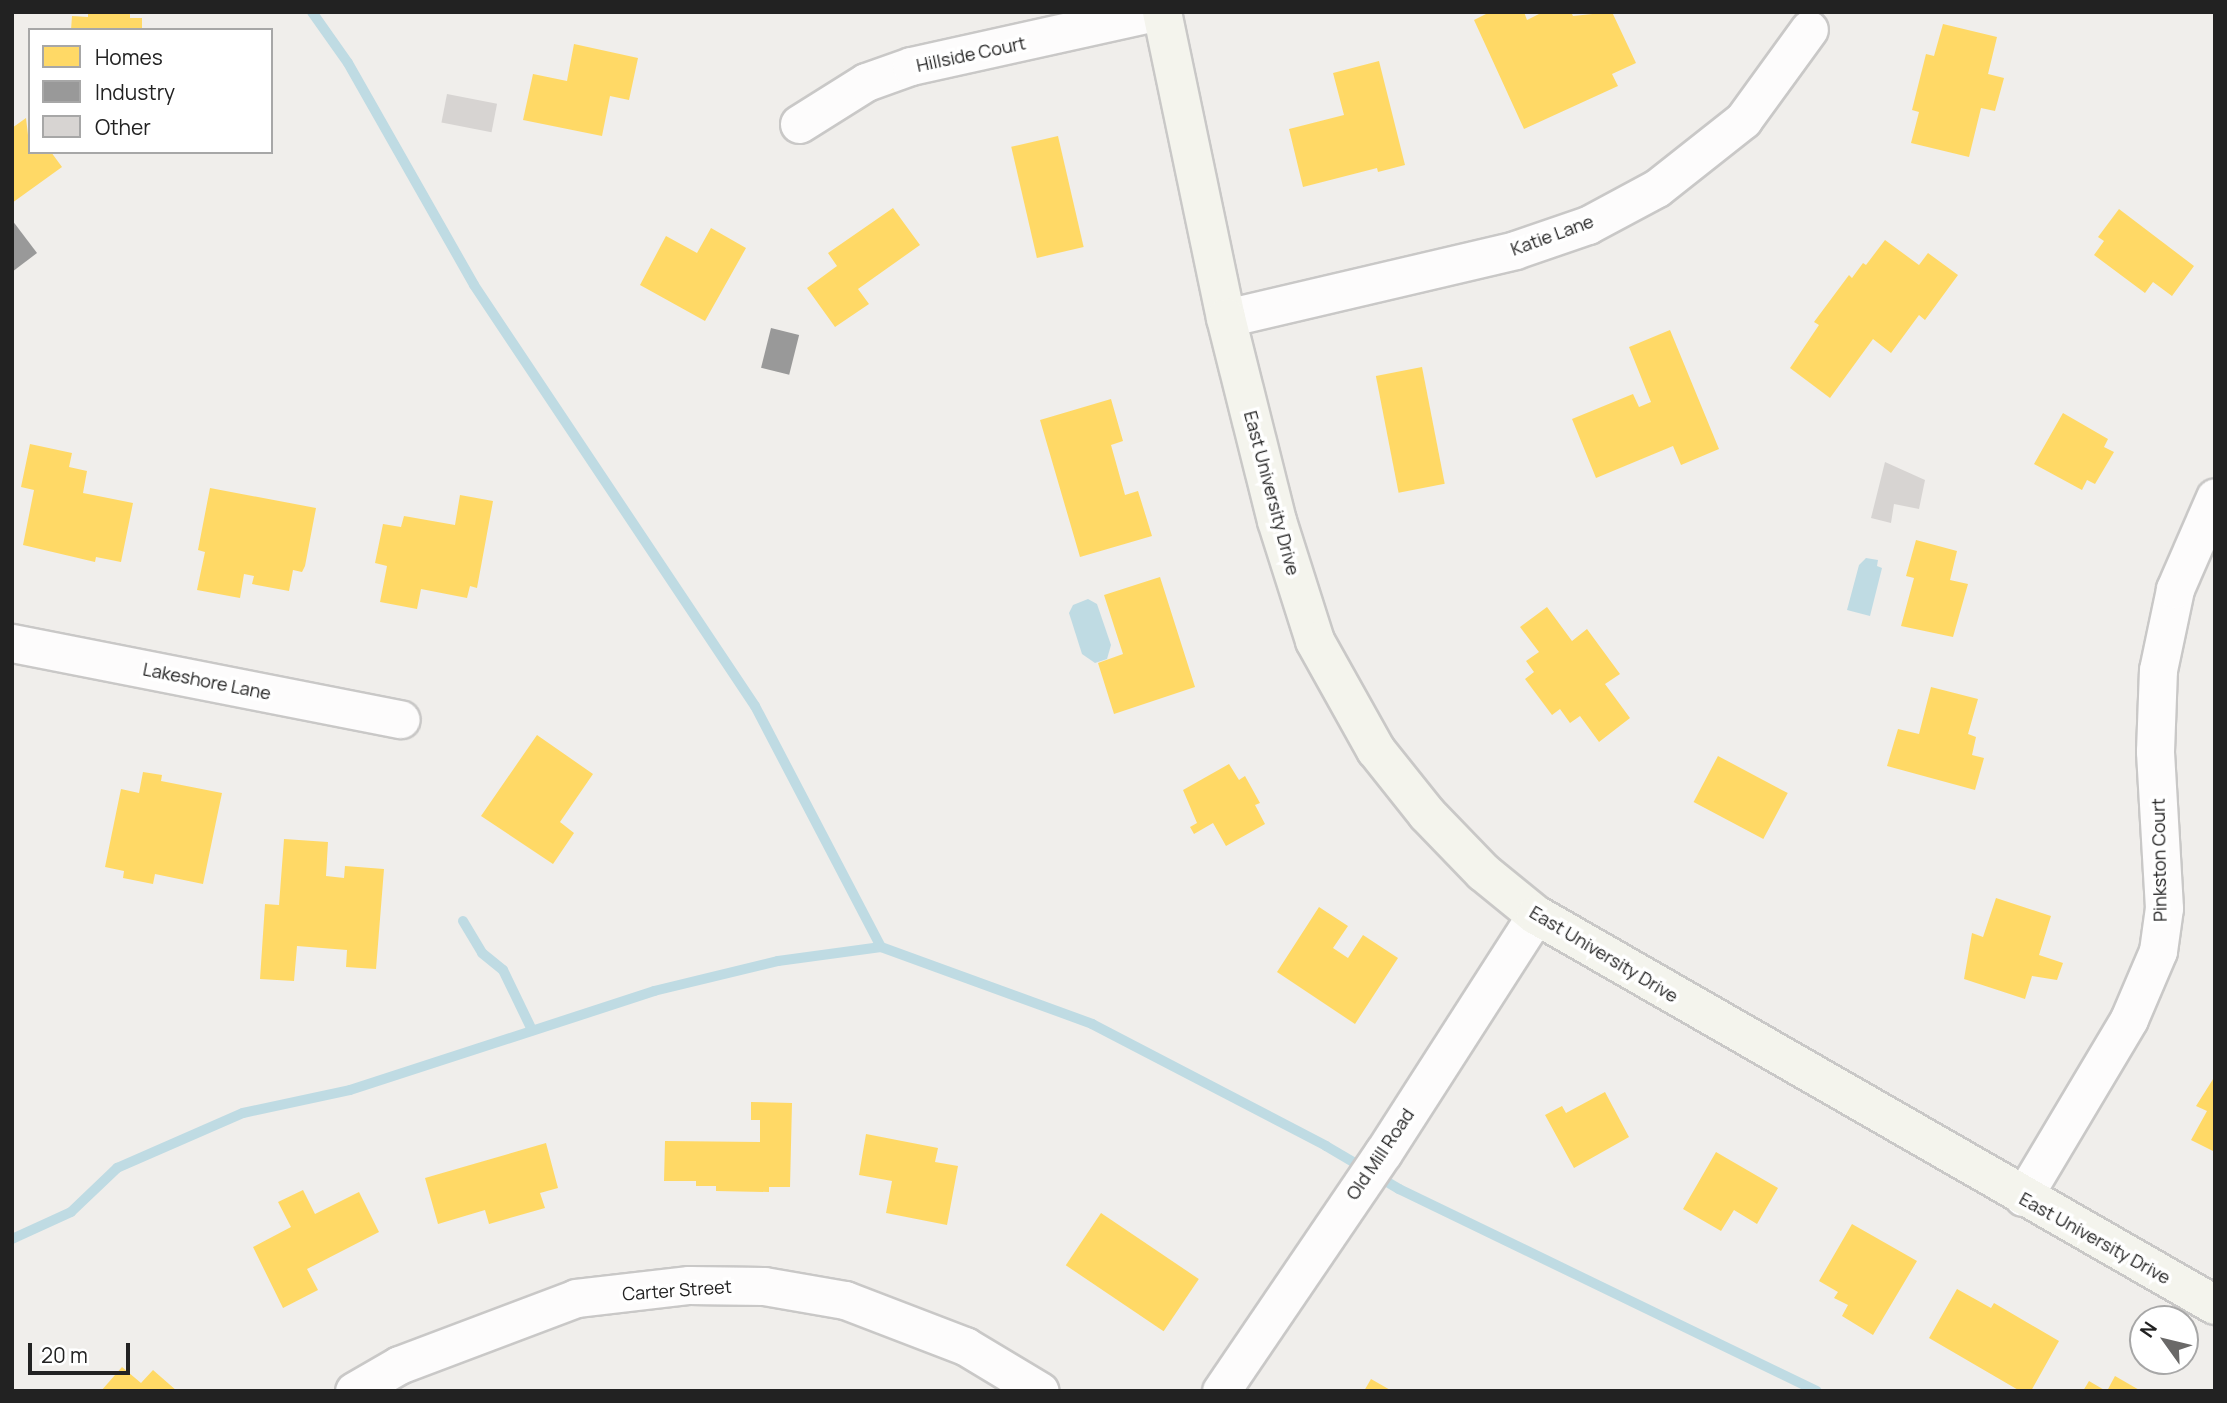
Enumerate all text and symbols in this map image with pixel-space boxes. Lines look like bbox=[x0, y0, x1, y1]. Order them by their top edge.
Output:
legend bbox=[28, 28, 273, 154]
street label: Hillside Court bbox=[914, 32, 1028, 76]
text: Homes bbox=[95, 43, 163, 71]
text: Industry bbox=[95, 78, 175, 106]
text: Other bbox=[95, 113, 151, 141]
street label: Katie Lane bbox=[1508, 210, 1596, 260]
street label: East University Drive bbox=[1240, 408, 1304, 578]
street label: Lakeshore Lane bbox=[141, 658, 273, 704]
street label: Pinkston Court bbox=[2147, 798, 2171, 922]
street label: East University Drive bbox=[1526, 901, 1682, 1007]
street label: Old Mill Road bbox=[1342, 1104, 1418, 1204]
street label: East University Drive bbox=[2016, 1188, 2174, 1288]
street label: Carter Street bbox=[622, 1275, 732, 1305]
north arrow bbox=[2129, 1305, 2199, 1375]
text: N bbox=[2134, 1316, 2163, 1342]
scale bar bbox=[32, 1330, 133, 1374]
text: 20 m bbox=[41, 1341, 88, 1369]

